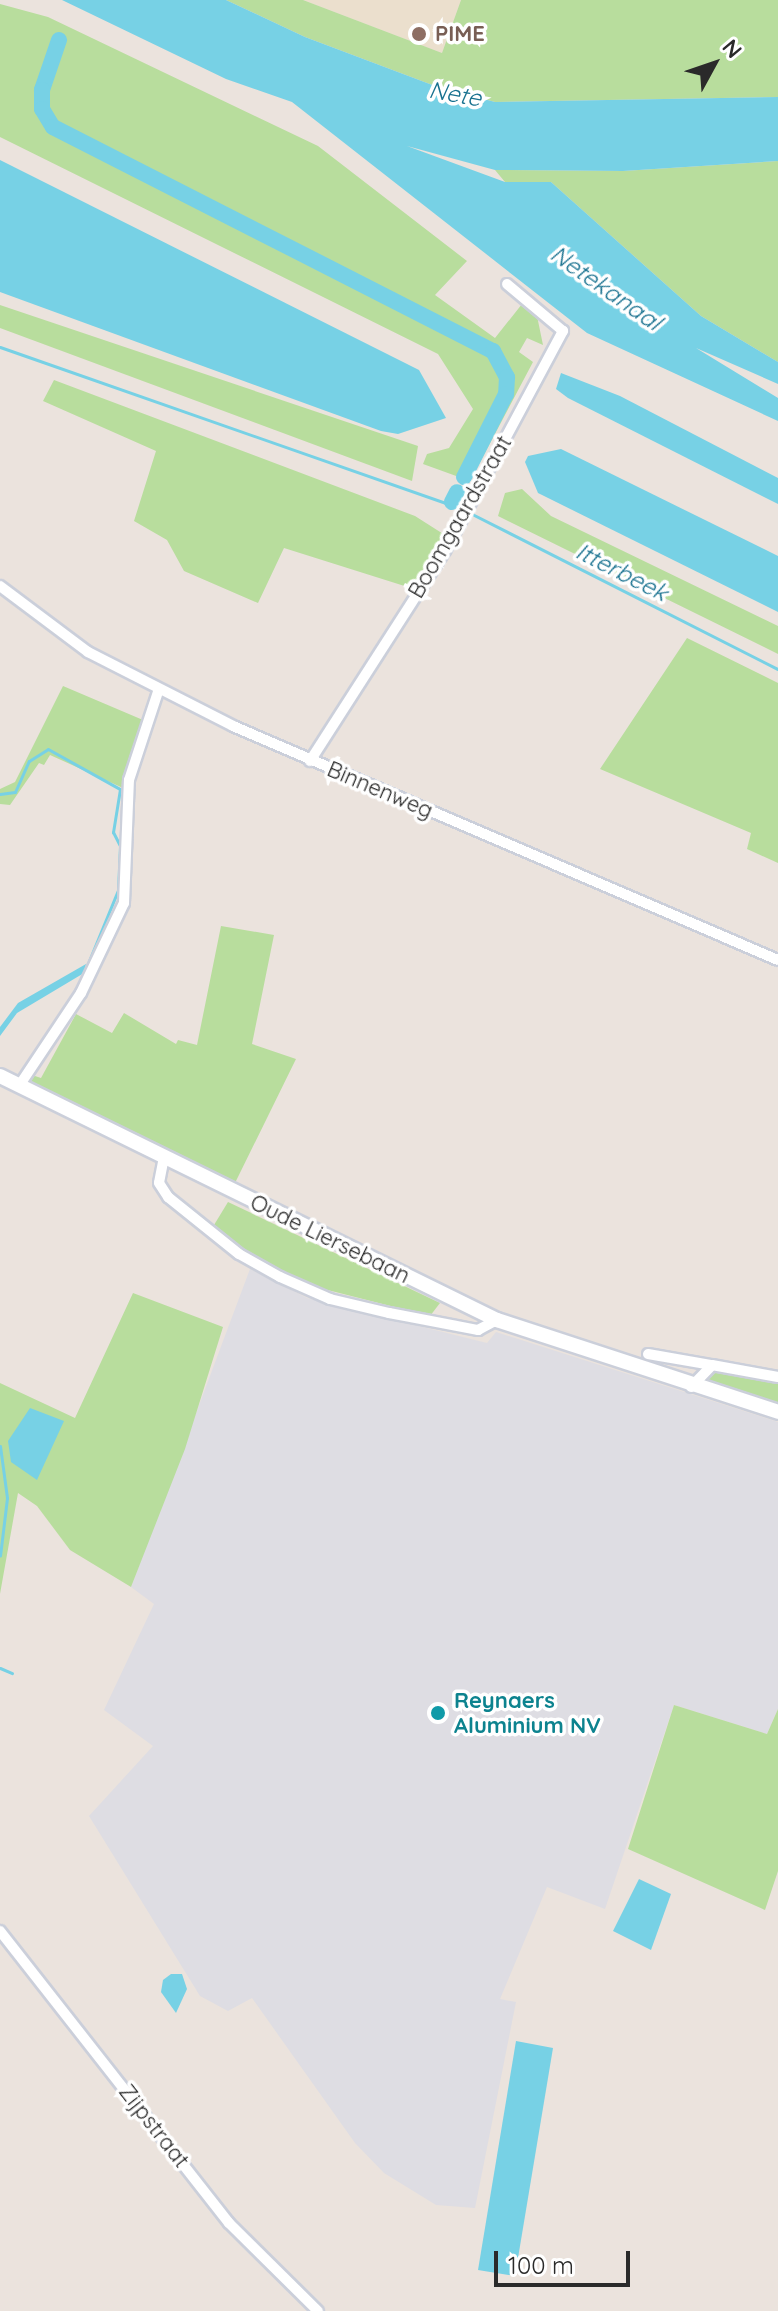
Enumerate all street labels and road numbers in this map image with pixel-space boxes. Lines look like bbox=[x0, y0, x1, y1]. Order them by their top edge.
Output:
street label: Boomgaardstraat bbox=[403, 431, 517, 603]
street label: Binnenweg bbox=[323, 756, 437, 824]
street label: Oude Liersebaan bbox=[246, 1189, 414, 1289]
street label: Zijpstraat bbox=[113, 2079, 195, 2173]

